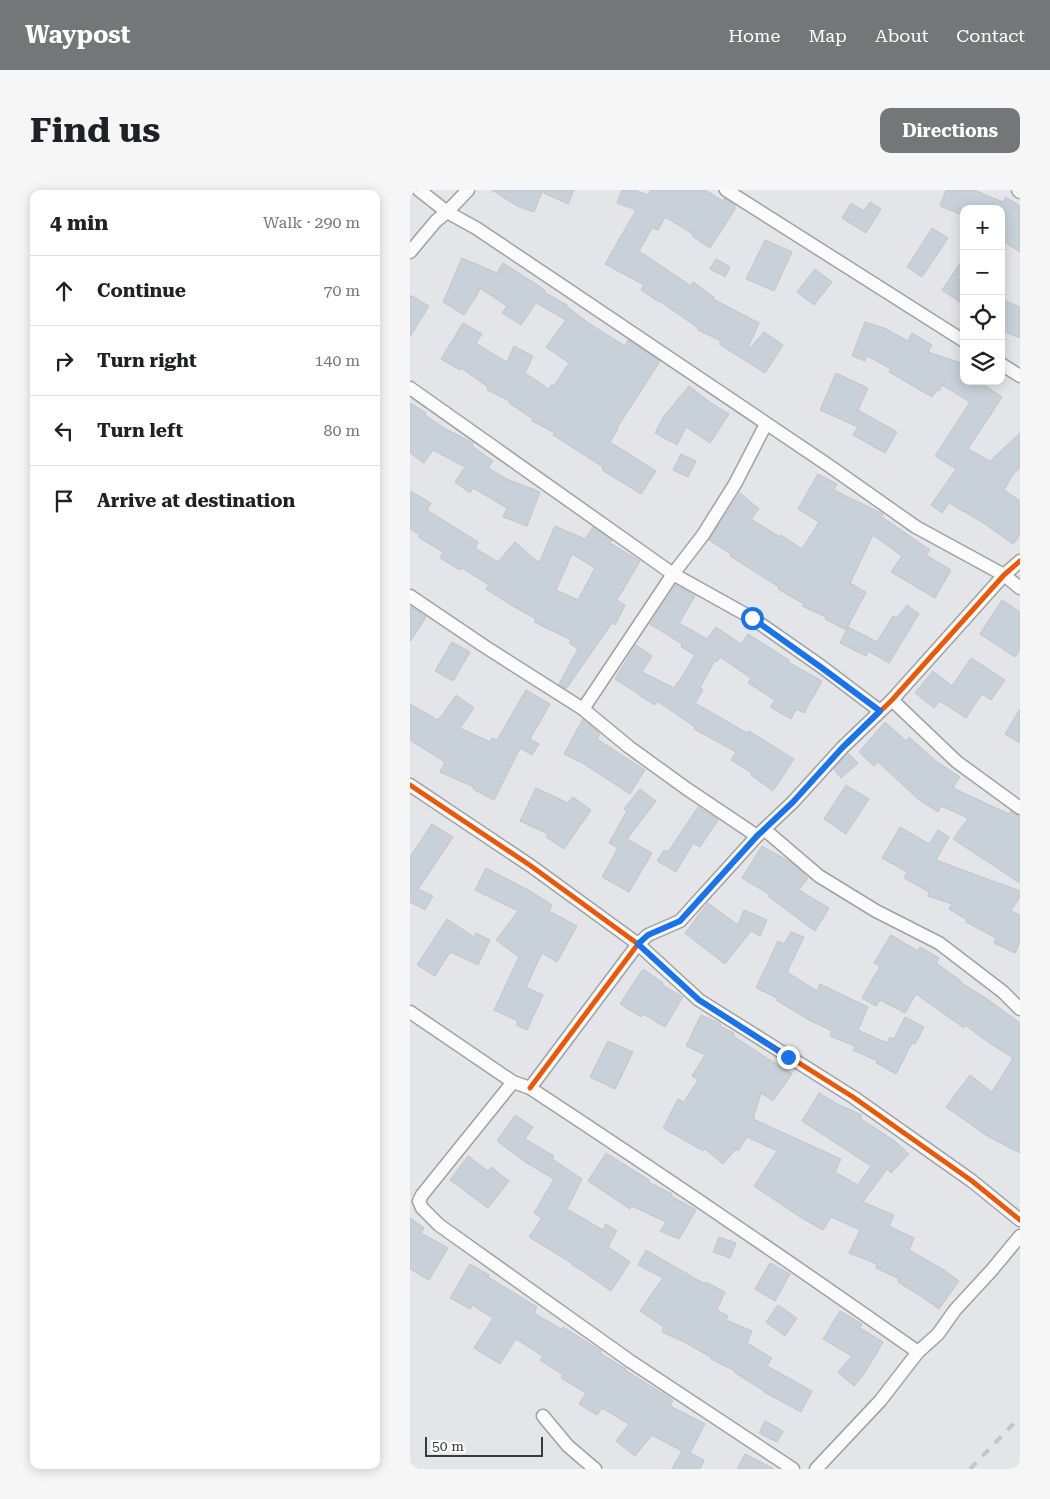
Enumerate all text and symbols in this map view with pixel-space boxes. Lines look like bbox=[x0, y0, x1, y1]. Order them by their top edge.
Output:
text: Waypost bbox=[25, 21, 130, 49]
text: Home bbox=[728, 25, 780, 46]
text: Map bbox=[808, 25, 847, 46]
text: About bbox=[875, 25, 928, 46]
text: Contact bbox=[956, 25, 1025, 46]
button: Directions bbox=[880, 108, 1020, 153]
text: Find us bbox=[30, 110, 160, 151]
map controls bbox=[960, 205, 1005, 385]
button: + bbox=[960, 205, 1005, 250]
text: 4 min bbox=[50, 211, 108, 235]
text: Walk · 290 m bbox=[263, 213, 360, 232]
button: − bbox=[960, 250, 1005, 295]
icon: ahead bbox=[50, 277, 78, 305]
text: Continue bbox=[97, 279, 186, 302]
text: 70 m bbox=[323, 281, 360, 300]
button: locate bbox=[960, 295, 1005, 340]
button: layers bbox=[960, 340, 1005, 385]
icon: right bbox=[50, 347, 78, 375]
text: Turn right bbox=[97, 349, 197, 372]
text: 140 m bbox=[314, 351, 360, 370]
icon: left bbox=[50, 417, 78, 445]
text: Turn left bbox=[97, 419, 183, 442]
text: 80 m bbox=[323, 421, 360, 440]
icon: arrive bbox=[50, 487, 78, 515]
text: Arrive at destination bbox=[97, 489, 295, 512]
route start bbox=[741, 607, 764, 630]
route end bbox=[777, 1046, 800, 1069]
scale bar bbox=[425, 1434, 542, 1457]
text: 50 m bbox=[432, 1438, 464, 1454]

